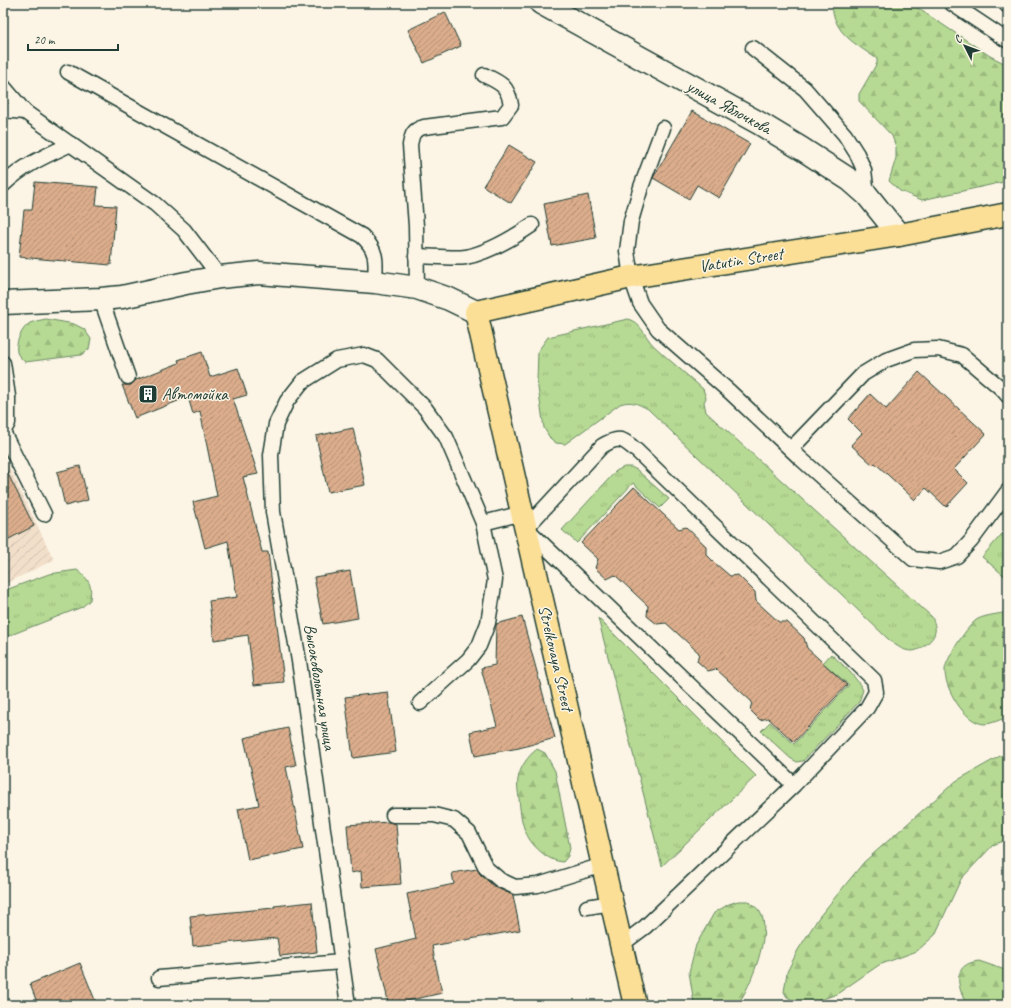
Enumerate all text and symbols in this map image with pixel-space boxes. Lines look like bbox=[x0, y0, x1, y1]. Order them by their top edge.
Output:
scale bar bbox=[28, 26, 118, 52]
north arrow bbox=[945, 26, 985, 66]
text: С bbox=[951, 31, 966, 46]
text: 20 m bbox=[34, 32, 56, 48]
street label: улица Яблочкова bbox=[682, 75, 777, 140]
street label: Vatutin Street bbox=[698, 243, 787, 277]
building icon: Автомойка bbox=[137, 383, 159, 405]
place label: Автомойка bbox=[162, 384, 229, 405]
street label: Strelkovaya Street bbox=[534, 603, 579, 715]
street label: Высоковольтная улица bbox=[300, 622, 341, 753]

